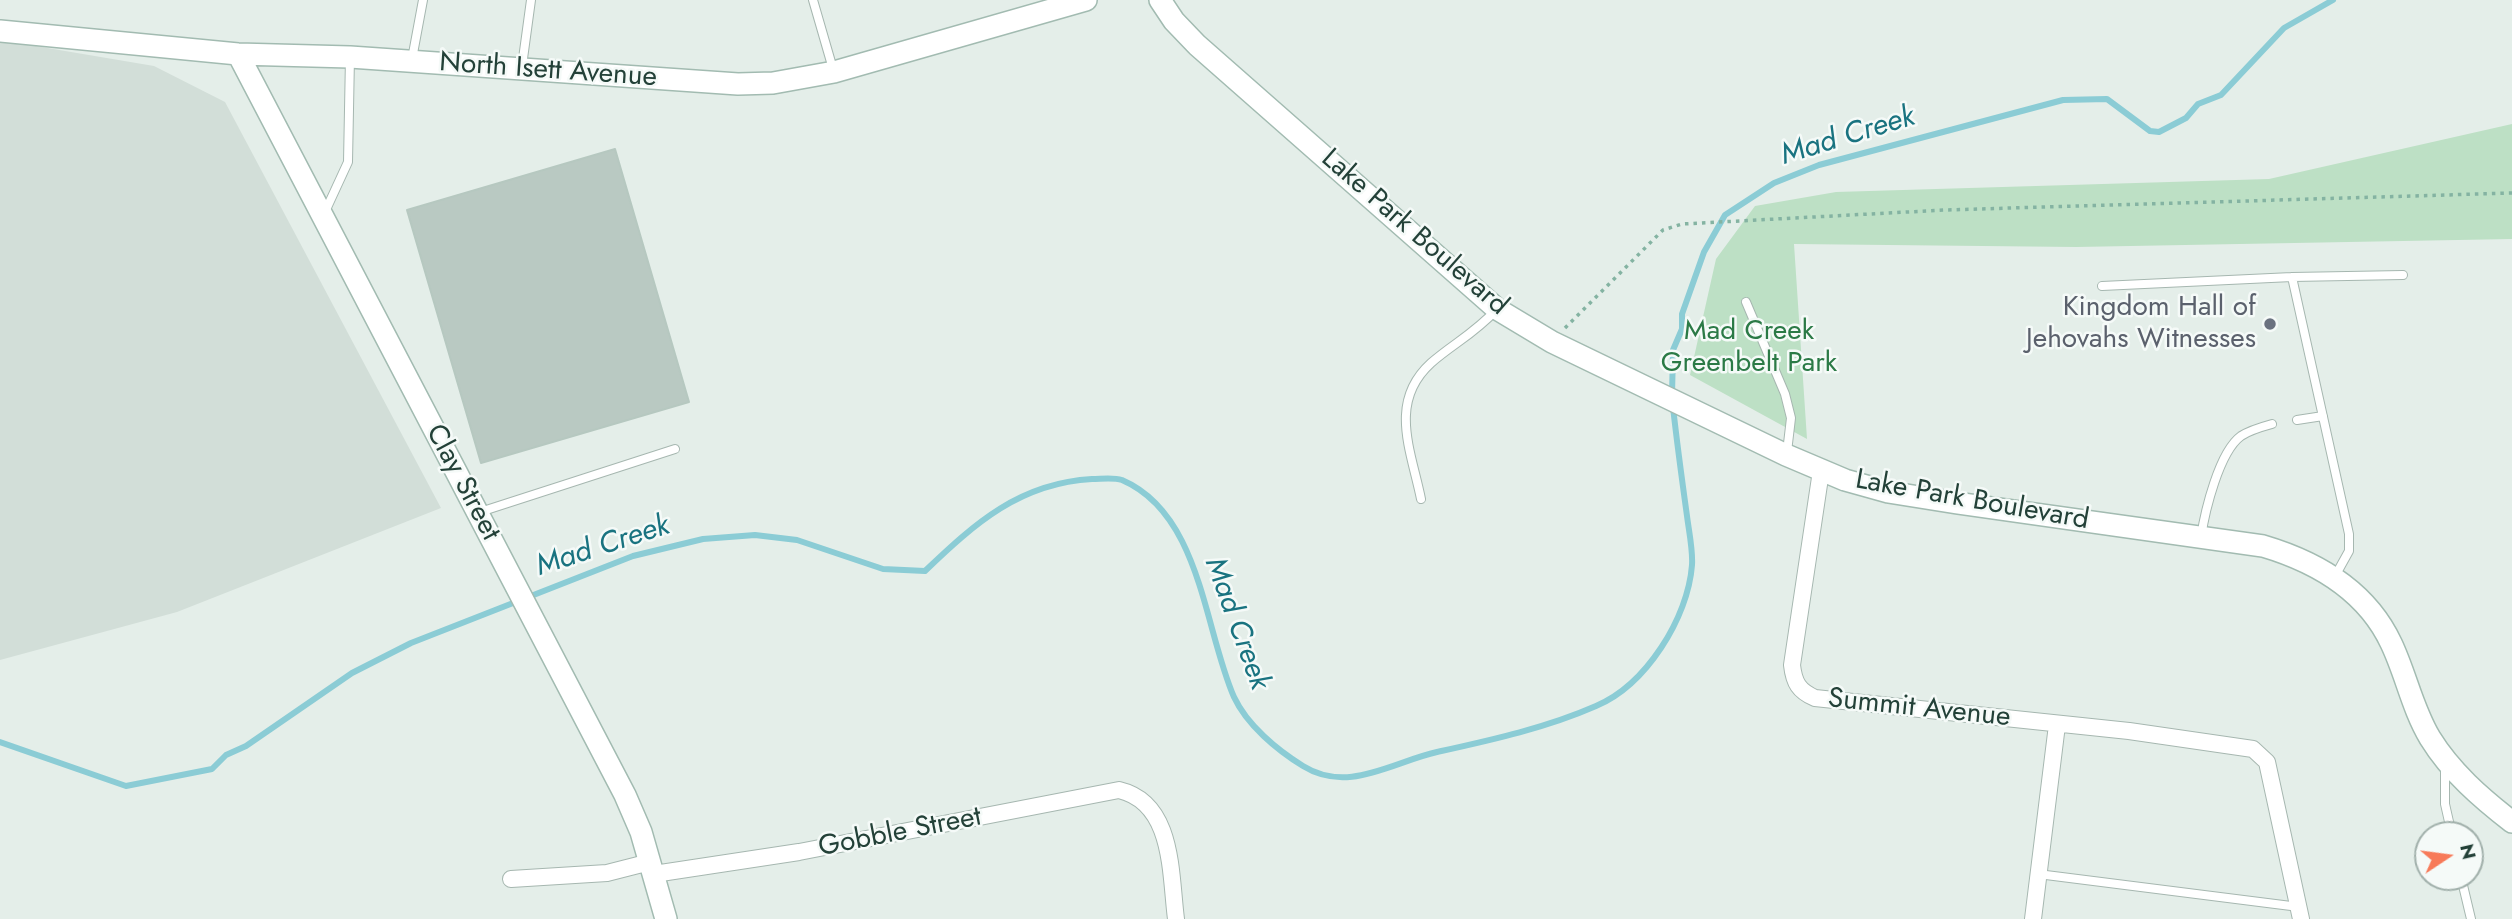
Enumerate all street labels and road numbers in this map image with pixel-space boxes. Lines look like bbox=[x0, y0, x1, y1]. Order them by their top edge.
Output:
street label: North Isett Avenue bbox=[438, 47, 658, 95]
street label: Lake Park Boulevard bbox=[1314, 143, 1514, 323]
street label: Clay Street bbox=[417, 419, 507, 547]
street label: Lake Park Boulevard bbox=[1853, 464, 2091, 538]
street label: Summit Avenue bbox=[1826, 683, 2012, 735]
street label: Gobble Street bbox=[816, 801, 984, 865]

